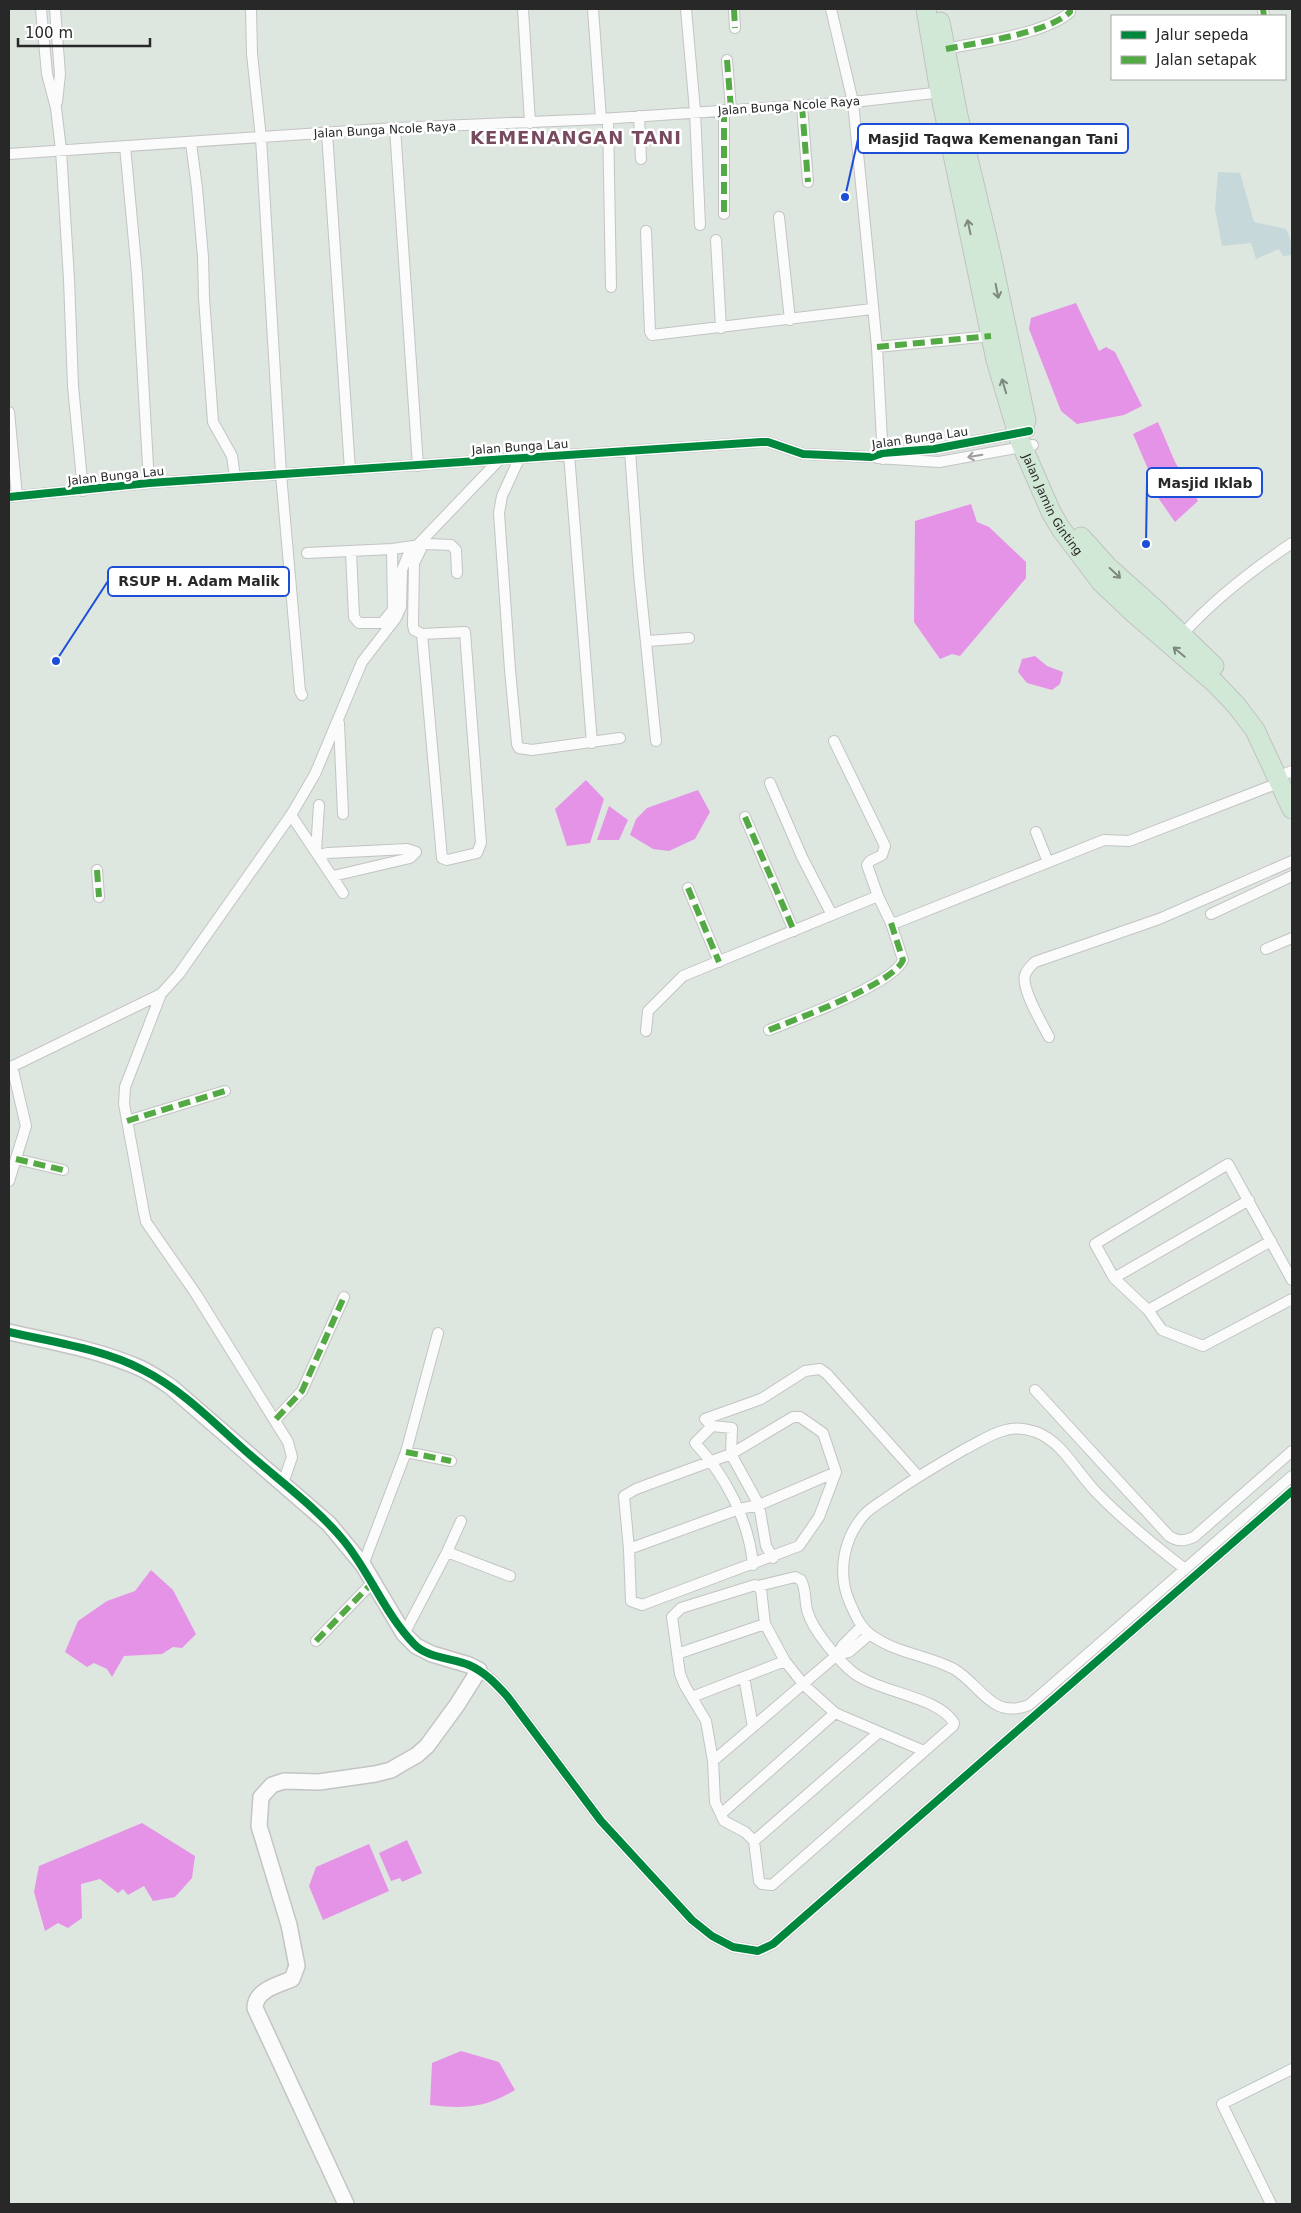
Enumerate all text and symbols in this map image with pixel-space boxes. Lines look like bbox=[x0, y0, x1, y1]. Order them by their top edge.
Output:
scale bar bbox=[18, 15, 150, 47]
legend bbox=[1111, 15, 1286, 80]
text: 100 m bbox=[25, 24, 73, 42]
text: Jalur sepeda bbox=[1155, 26, 1249, 44]
text: Jalan setapak bbox=[1155, 51, 1257, 69]
street label: Jalan Bunga Ncole Raya bbox=[716, 94, 861, 118]
street label: Jalan Bunga Ncole Raya bbox=[312, 119, 457, 141]
callout: Masjid Taqwa Kemenangan Tani bbox=[858, 124, 1128, 153]
district label: KEMENANGAN TANI bbox=[470, 127, 682, 148]
text: Masjid Taqwa Kemenangan Tani bbox=[868, 131, 1118, 147]
one-way arrow bbox=[964, 220, 973, 236]
one-way arrow bbox=[993, 283, 1003, 299]
one-way arrow bbox=[999, 378, 1009, 394]
street label: Jalan Bunga Lau bbox=[870, 424, 969, 452]
street label: Jalan Bunga Lau bbox=[470, 437, 569, 457]
one-way arrow bbox=[967, 451, 983, 461]
street label: Jalan Jamin Ginting bbox=[1019, 451, 1085, 558]
street label: Jalan Bunga Lau bbox=[66, 464, 165, 488]
callout: Masjid Iklab bbox=[1147, 468, 1262, 497]
text: Masjid Iklab bbox=[1158, 475, 1253, 491]
callout: RSUP H. Adam Malik bbox=[108, 567, 289, 596]
one-way arrow bbox=[1109, 568, 1122, 579]
text: RSUP H. Adam Malik bbox=[118, 573, 280, 589]
one-way arrow bbox=[1173, 647, 1186, 658]

